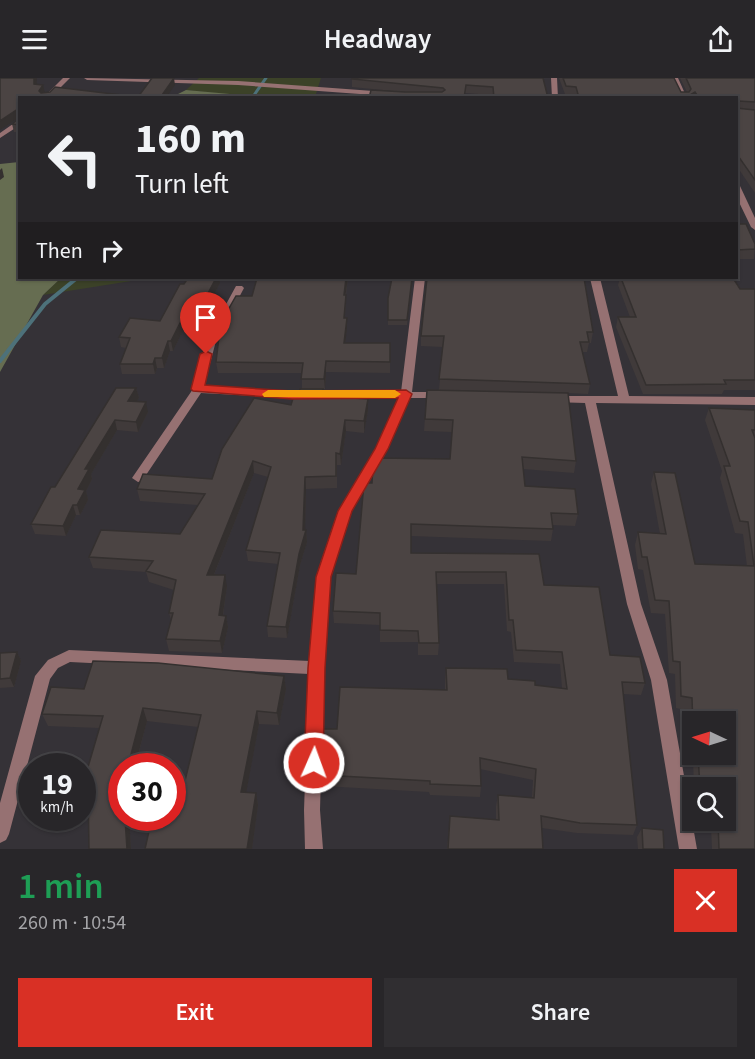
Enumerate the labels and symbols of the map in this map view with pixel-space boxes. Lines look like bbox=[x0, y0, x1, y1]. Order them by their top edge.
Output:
pin bbox=[180, 292, 231, 354]
north arrow bbox=[682, 711, 736, 765]
position arrow bbox=[282, 731, 346, 795]
speed limit sign: 30 bbox=[108, 753, 186, 831]

